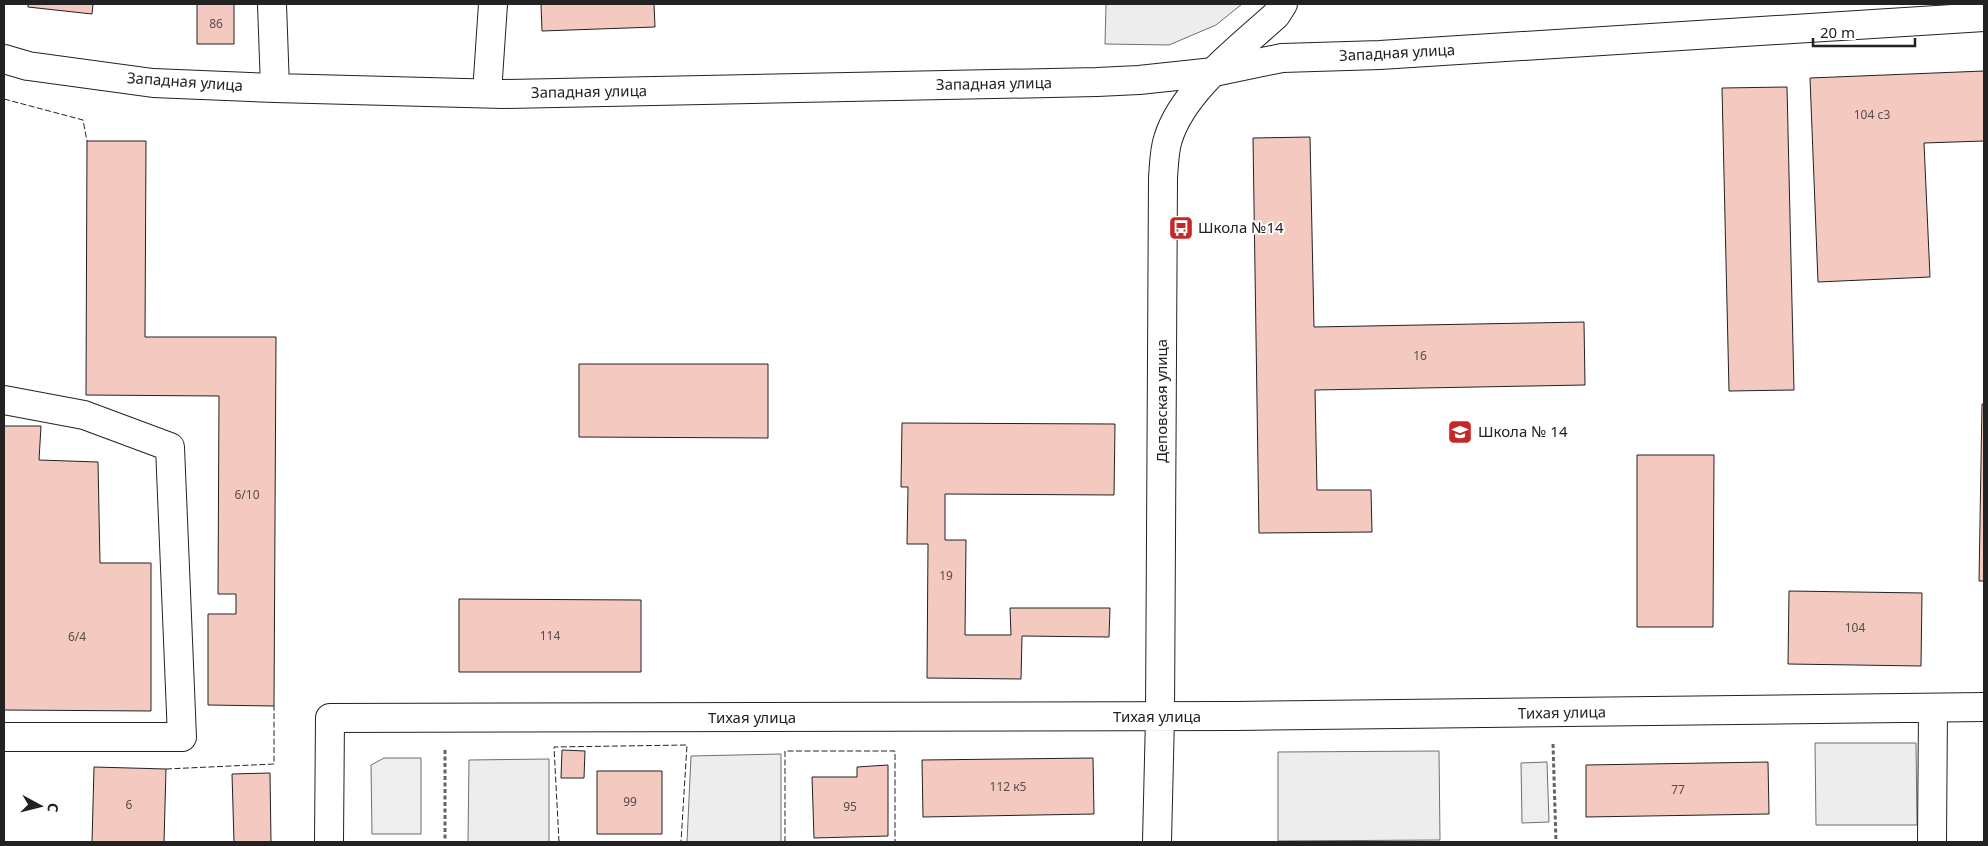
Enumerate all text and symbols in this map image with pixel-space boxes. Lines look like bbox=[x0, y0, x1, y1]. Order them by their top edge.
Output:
house number: 86 bbox=[209, 15, 223, 32]
scale bar bbox=[1813, 15, 1916, 47]
text: 20 m bbox=[1820, 22, 1855, 42]
street label: Западная улица bbox=[1338, 39, 1455, 65]
street label: Западная улица bbox=[126, 67, 244, 95]
street label: Западная улица bbox=[936, 72, 1052, 94]
street label: Западная улица bbox=[531, 80, 647, 102]
house number: 104 с3 bbox=[1854, 106, 1890, 123]
bus stop icon: Школа №14 bbox=[1168, 215, 1194, 241]
place label: Школа №14 bbox=[1198, 217, 1284, 237]
street label: Деповская улица bbox=[1151, 339, 1171, 463]
house number: 16 bbox=[1413, 347, 1427, 364]
school or university icon: Школа № 14 bbox=[1447, 419, 1473, 445]
place label: Школа № 14 bbox=[1478, 421, 1568, 441]
house number: 6/10 bbox=[234, 486, 260, 503]
house number: 19 bbox=[939, 567, 953, 584]
house number: 104 bbox=[1845, 619, 1865, 636]
house number: 114 bbox=[540, 627, 560, 644]
house number: 6/4 bbox=[68, 628, 86, 645]
street label: Тихая улица bbox=[1518, 701, 1606, 723]
street label: Тихая улица bbox=[1113, 706, 1201, 726]
street label: Тихая улица bbox=[708, 707, 796, 727]
house number: 112 к5 bbox=[990, 778, 1027, 795]
north arrow bbox=[15, 781, 65, 831]
house number: 77 bbox=[1671, 781, 1685, 798]
house number: 99 bbox=[623, 793, 637, 810]
house number: 6 bbox=[126, 796, 133, 813]
house number: 95 bbox=[843, 798, 857, 815]
text: С bbox=[43, 802, 63, 813]

